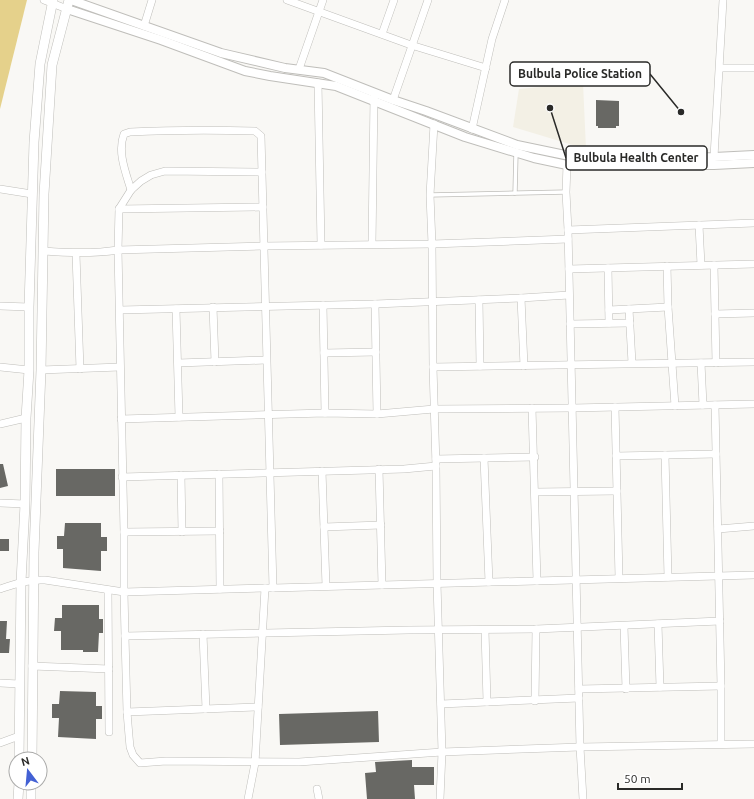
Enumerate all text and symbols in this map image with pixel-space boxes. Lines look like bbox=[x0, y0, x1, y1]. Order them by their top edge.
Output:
callout: Bulbula Police Station bbox=[510, 62, 650, 86]
text: Bulbula Police Station bbox=[518, 67, 642, 80]
callout: Bulbula Health Center bbox=[566, 146, 707, 170]
text: Bulbula Health Center bbox=[573, 151, 699, 164]
north arrow bbox=[8, 751, 48, 791]
text: N bbox=[20, 754, 31, 768]
scale bar bbox=[618, 765, 682, 791]
text: 50 m bbox=[624, 772, 651, 785]

